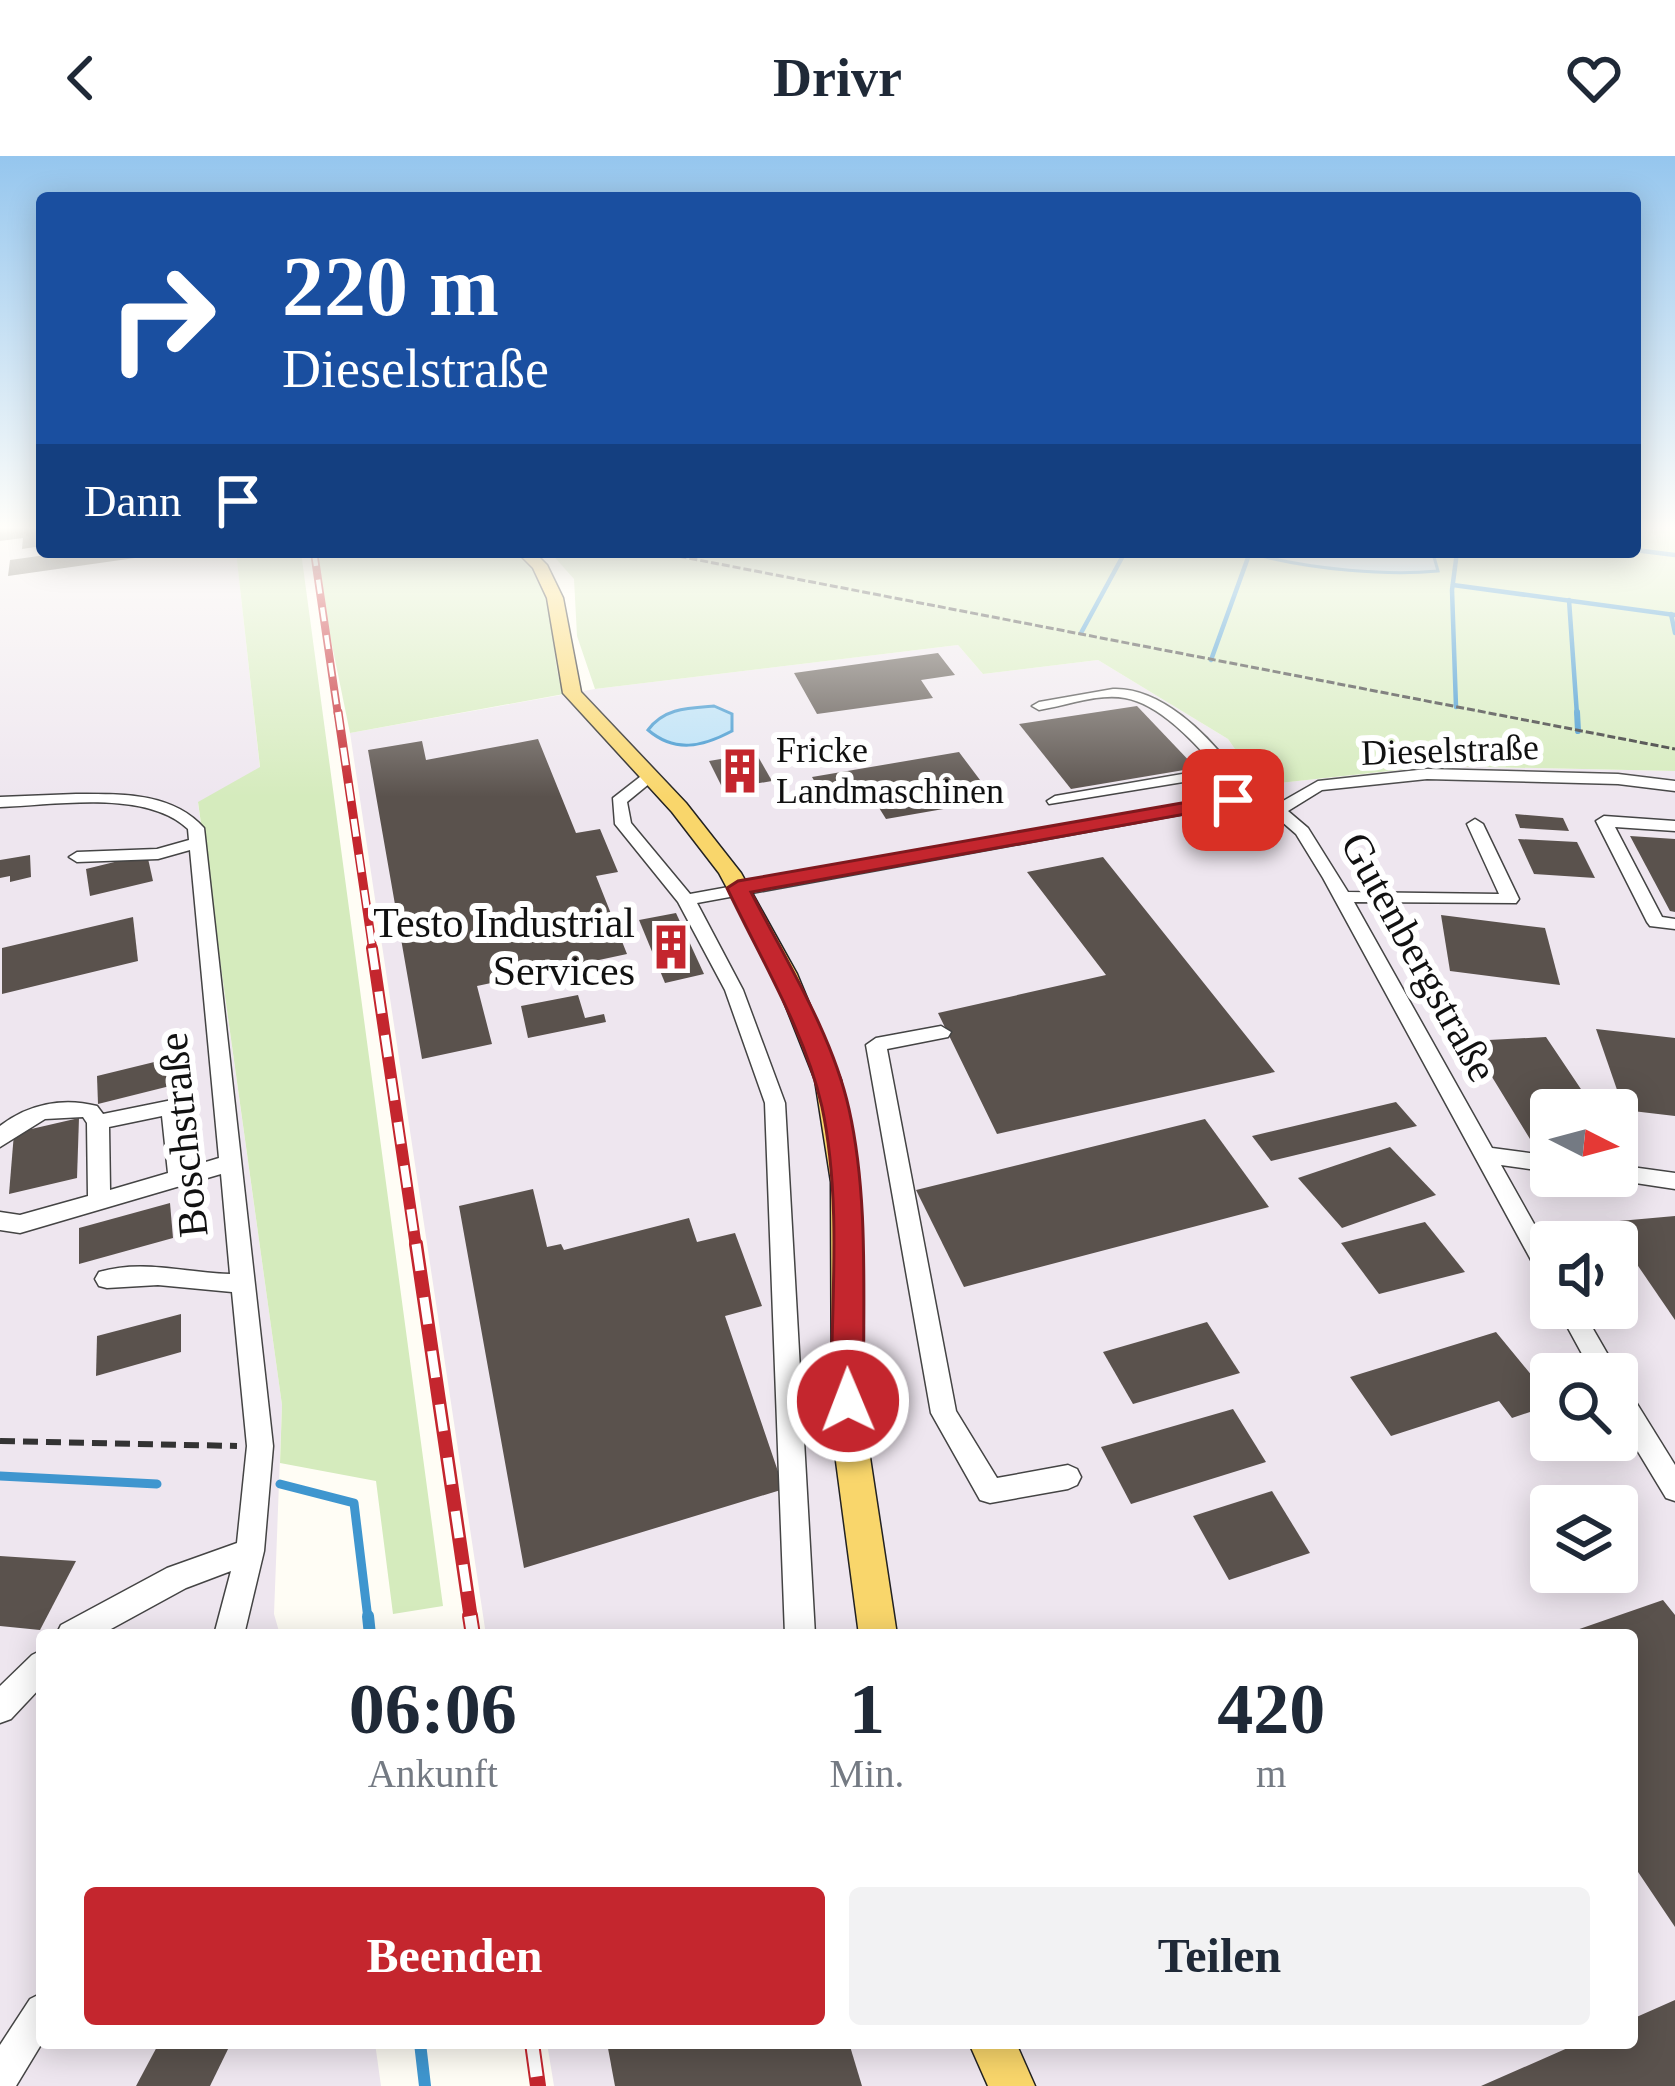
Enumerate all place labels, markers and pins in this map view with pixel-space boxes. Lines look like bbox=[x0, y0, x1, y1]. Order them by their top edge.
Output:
place label: Fricke Landmaschinen bbox=[776, 730, 1004, 811]
building icon: Fricke Landmaschinen bbox=[715, 746, 765, 796]
pin bbox=[1182, 749, 1284, 851]
place label: Testo Industrial Services bbox=[373, 900, 635, 994]
building icon: Testo Industrial Services bbox=[646, 922, 696, 972]

